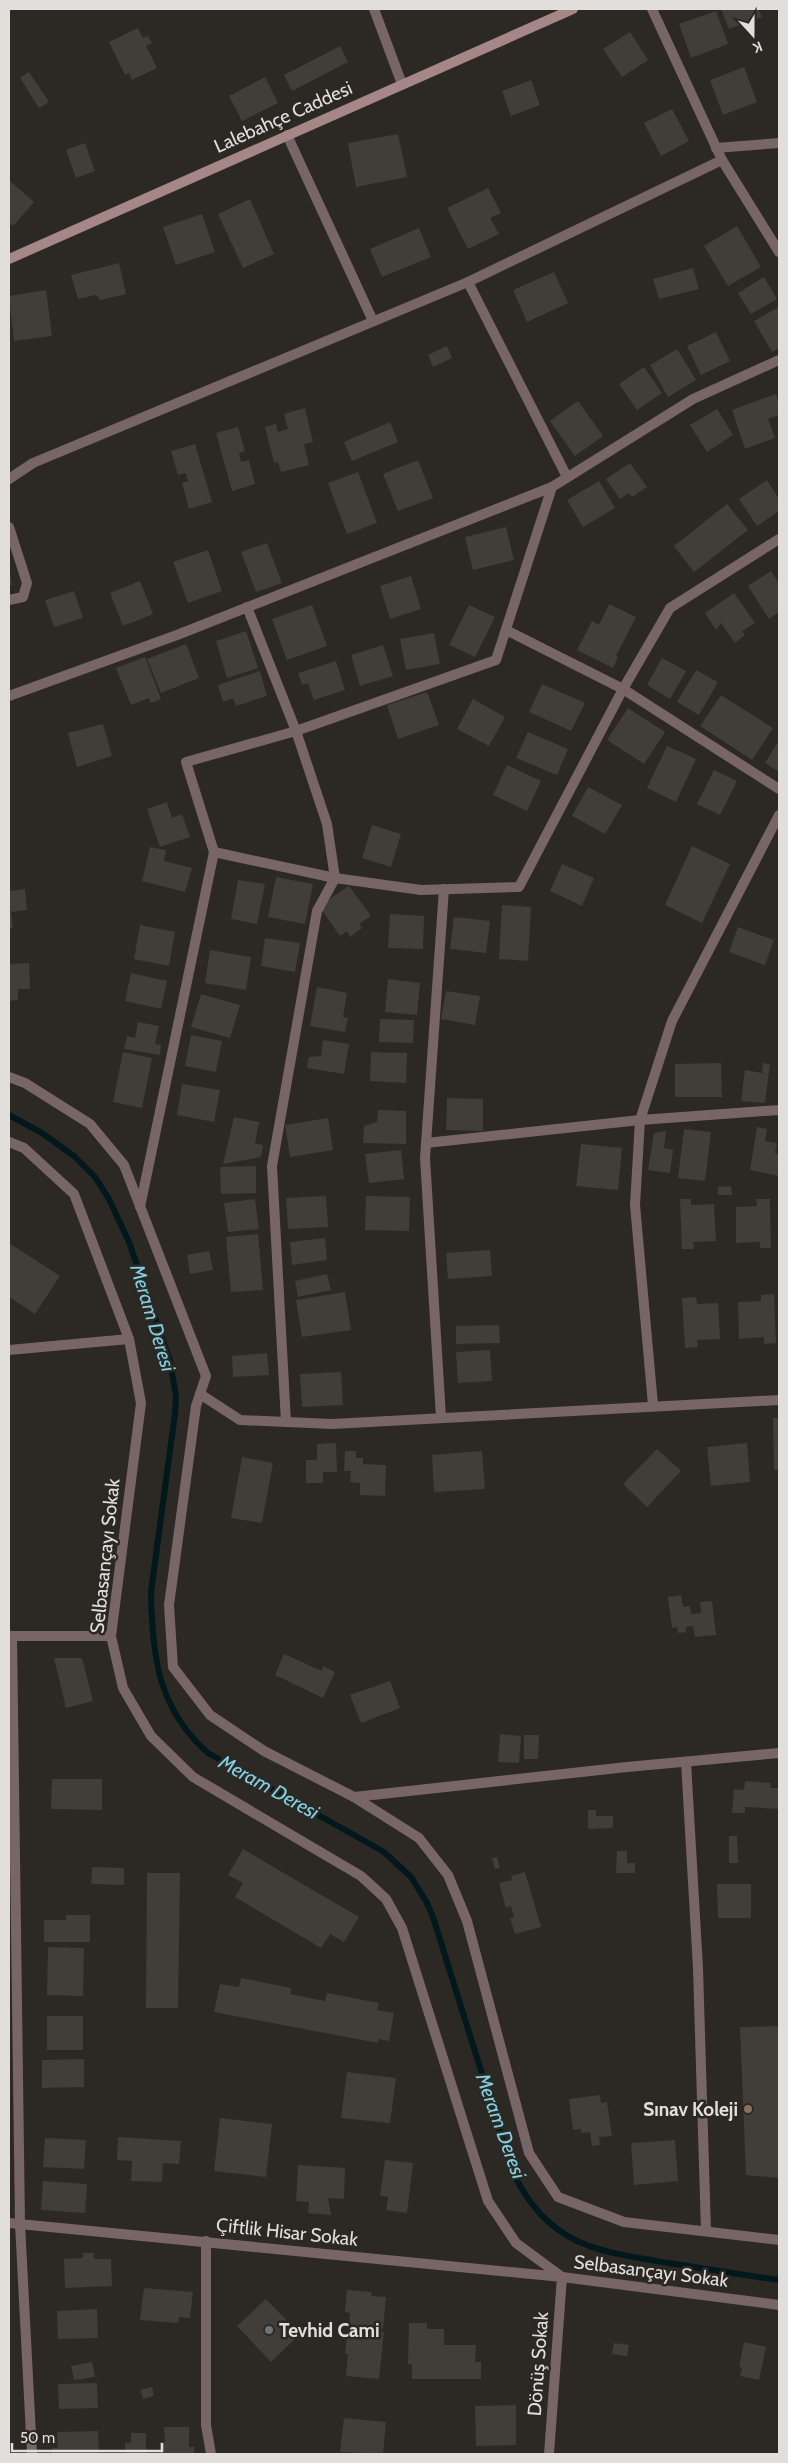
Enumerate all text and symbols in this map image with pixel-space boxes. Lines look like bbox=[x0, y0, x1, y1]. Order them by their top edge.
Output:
north arrow bbox=[728, 10, 778, 60]
text: K bbox=[750, 37, 765, 57]
street label: Lalebahçe Caddesi bbox=[210, 76, 356, 158]
water label: Meram Deresi bbox=[125, 1261, 181, 1375]
street label: Selbasançayı Sokak bbox=[85, 1477, 125, 1635]
water label: Meram Deresi bbox=[214, 1749, 324, 1825]
water label: Meram Deresi bbox=[470, 2069, 531, 2183]
place label: Sınav Koleji bbox=[643, 2098, 738, 2121]
marker: Sınav Koleji bbox=[742, 2103, 754, 2115]
street label: Çiftlik Hisar Sokak bbox=[215, 2213, 360, 2251]
street label: Selbasançayı Sokak bbox=[572, 2250, 730, 2292]
street label: Dönüş Sokak bbox=[523, 2311, 553, 2417]
place label: Tevhid Cami bbox=[279, 2319, 380, 2342]
marker: Tevhid Cami bbox=[263, 2324, 275, 2336]
scale bar bbox=[12, 2420, 162, 2452]
text: 50 m bbox=[20, 2429, 55, 2447]

